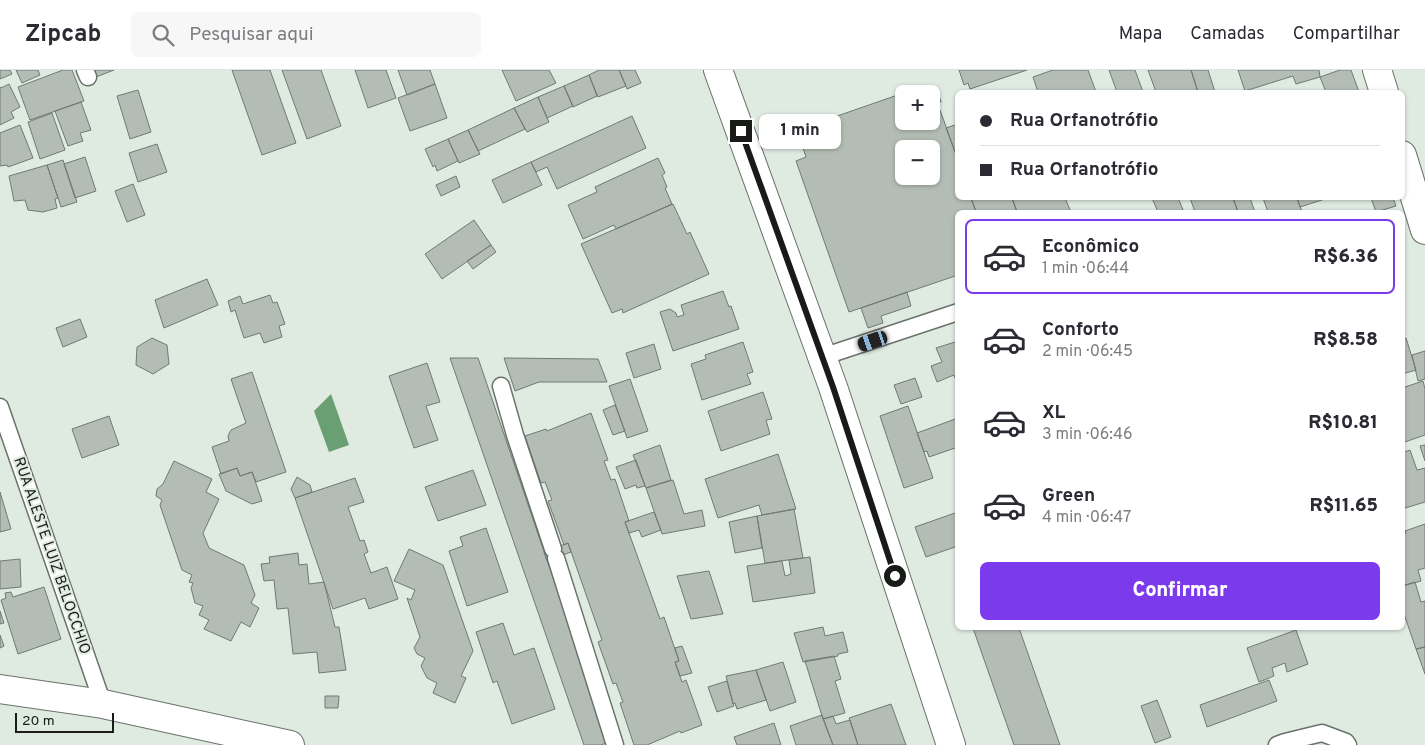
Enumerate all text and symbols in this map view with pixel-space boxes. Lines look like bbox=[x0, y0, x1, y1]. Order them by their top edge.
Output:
search box bbox=[131, 12, 481, 57]
text: Zipcab bbox=[25, 20, 101, 50]
icon: search bbox=[149, 21, 177, 49]
text: Pesquisar aqui bbox=[189, 23, 314, 47]
text: Mapa bbox=[1119, 23, 1162, 46]
text: Camadas bbox=[1190, 23, 1265, 46]
text: Compartilhar bbox=[1293, 23, 1400, 46]
map controls bbox=[895, 85, 940, 185]
button: + bbox=[895, 85, 940, 130]
text: Rua Orfanotrófio bbox=[1010, 109, 1159, 133]
callout: 1 min bbox=[758, 114, 841, 148]
route end bbox=[730, 120, 752, 142]
text: 1 min bbox=[780, 121, 820, 141]
button: − bbox=[895, 140, 940, 185]
text: Rua Orfanotrófio bbox=[1010, 158, 1159, 182]
icon: car bbox=[982, 234, 1027, 279]
text: Econômico bbox=[1042, 235, 1139, 259]
text: R$6.36 bbox=[1313, 245, 1378, 269]
text: 1 min · 06:44 bbox=[1042, 259, 1129, 279]
icon: car bbox=[982, 317, 1027, 362]
text: Conforto bbox=[1042, 318, 1119, 342]
text: R$8.58 bbox=[1313, 328, 1378, 352]
car bbox=[856, 329, 889, 353]
text: 2 min · 06:45 bbox=[1042, 342, 1133, 362]
icon: car bbox=[982, 400, 1027, 445]
text: XL bbox=[1042, 401, 1065, 425]
text: R$10.81 bbox=[1308, 411, 1378, 435]
text: 3 min · 06:46 bbox=[1042, 425, 1132, 445]
street label: RUA ALESTE LUIZ BELOCCHIO bbox=[8, 455, 94, 657]
icon: car bbox=[982, 483, 1027, 528]
text: Green bbox=[1042, 484, 1095, 508]
text: R$11.65 bbox=[1309, 494, 1378, 518]
text: 4 min · 06:47 bbox=[1042, 508, 1131, 528]
button: Confirmar bbox=[980, 562, 1380, 620]
route start bbox=[884, 565, 906, 587]
scale bar bbox=[15, 710, 114, 733]
text: 20 m bbox=[22, 713, 55, 730]

